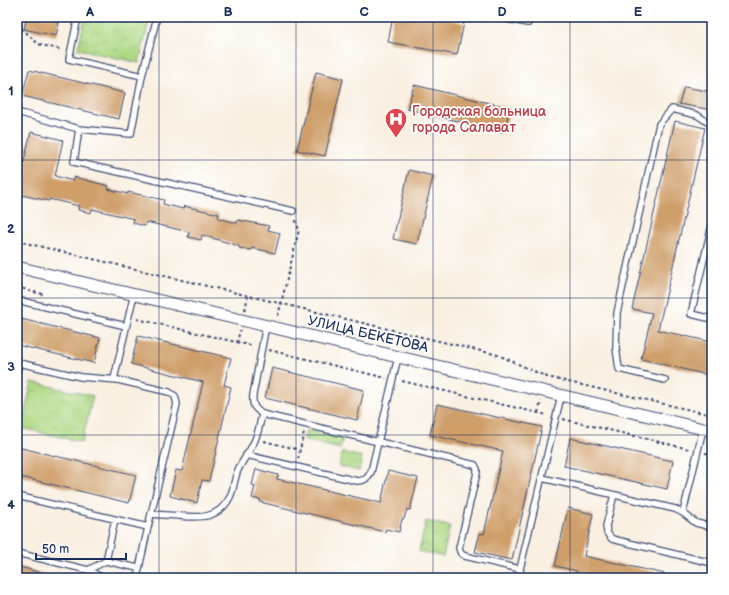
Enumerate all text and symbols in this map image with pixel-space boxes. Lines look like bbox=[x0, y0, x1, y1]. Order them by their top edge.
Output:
text: A bbox=[85, 4, 94, 20]
text: B bbox=[223, 4, 233, 20]
text: C bbox=[359, 4, 369, 20]
text: D bbox=[497, 4, 507, 20]
text: E bbox=[634, 4, 643, 20]
text: 1 bbox=[8, 83, 14, 99]
place label: Городская больница города Салават bbox=[412, 103, 547, 136]
hospital icon: Городская больница города Салават bbox=[383, 106, 409, 139]
text: 2 bbox=[7, 221, 15, 237]
street label: УЛИЦА БЕКЕТОВА bbox=[306, 312, 430, 356]
text: 3 bbox=[7, 359, 15, 375]
text: 4 bbox=[7, 497, 15, 513]
scale bar bbox=[36, 535, 126, 561]
text: 50 m bbox=[42, 542, 69, 557]

